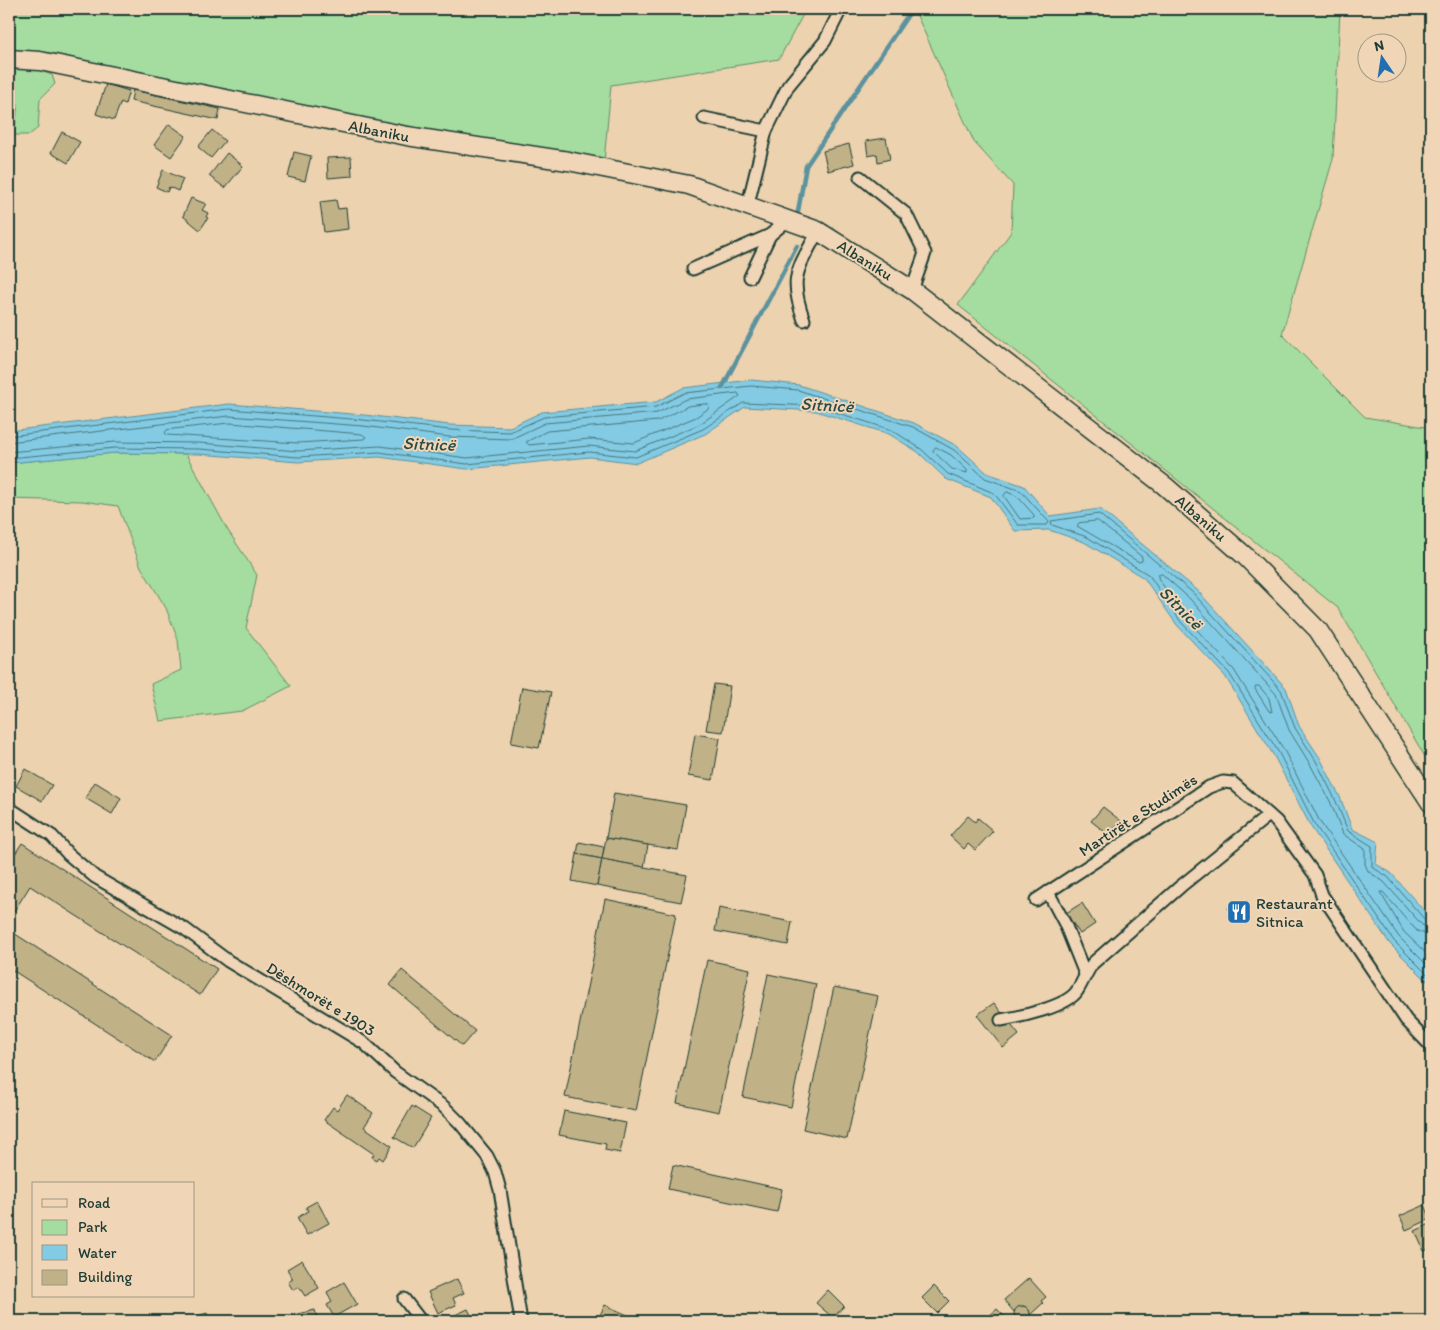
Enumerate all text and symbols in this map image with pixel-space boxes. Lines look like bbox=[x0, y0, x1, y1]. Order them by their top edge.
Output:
north arrow bbox=[1358, 32, 1408, 82]
text: N bbox=[1373, 36, 1386, 55]
street label: Albaniku bbox=[347, 116, 411, 146]
street label: Albaniku bbox=[834, 236, 896, 284]
water label: Sitnicë bbox=[800, 393, 855, 417]
water label: Sitnicë bbox=[402, 432, 457, 456]
street label: Albaniku bbox=[1171, 491, 1231, 545]
water label: Sitnicë bbox=[1155, 582, 1208, 635]
street label: Martirët e Studimës bbox=[1075, 770, 1201, 860]
place label: Restaurant Sitnica bbox=[1256, 894, 1333, 931]
restaurant icon: Restaurant Sitnica bbox=[1226, 899, 1252, 925]
street label: Dëshmorët e 1903 bbox=[263, 958, 379, 1040]
legend bbox=[32, 1182, 195, 1298]
text: Road bbox=[78, 1194, 111, 1212]
text: Park bbox=[78, 1218, 108, 1236]
text: Water bbox=[78, 1244, 117, 1262]
text: Building bbox=[78, 1268, 132, 1286]

